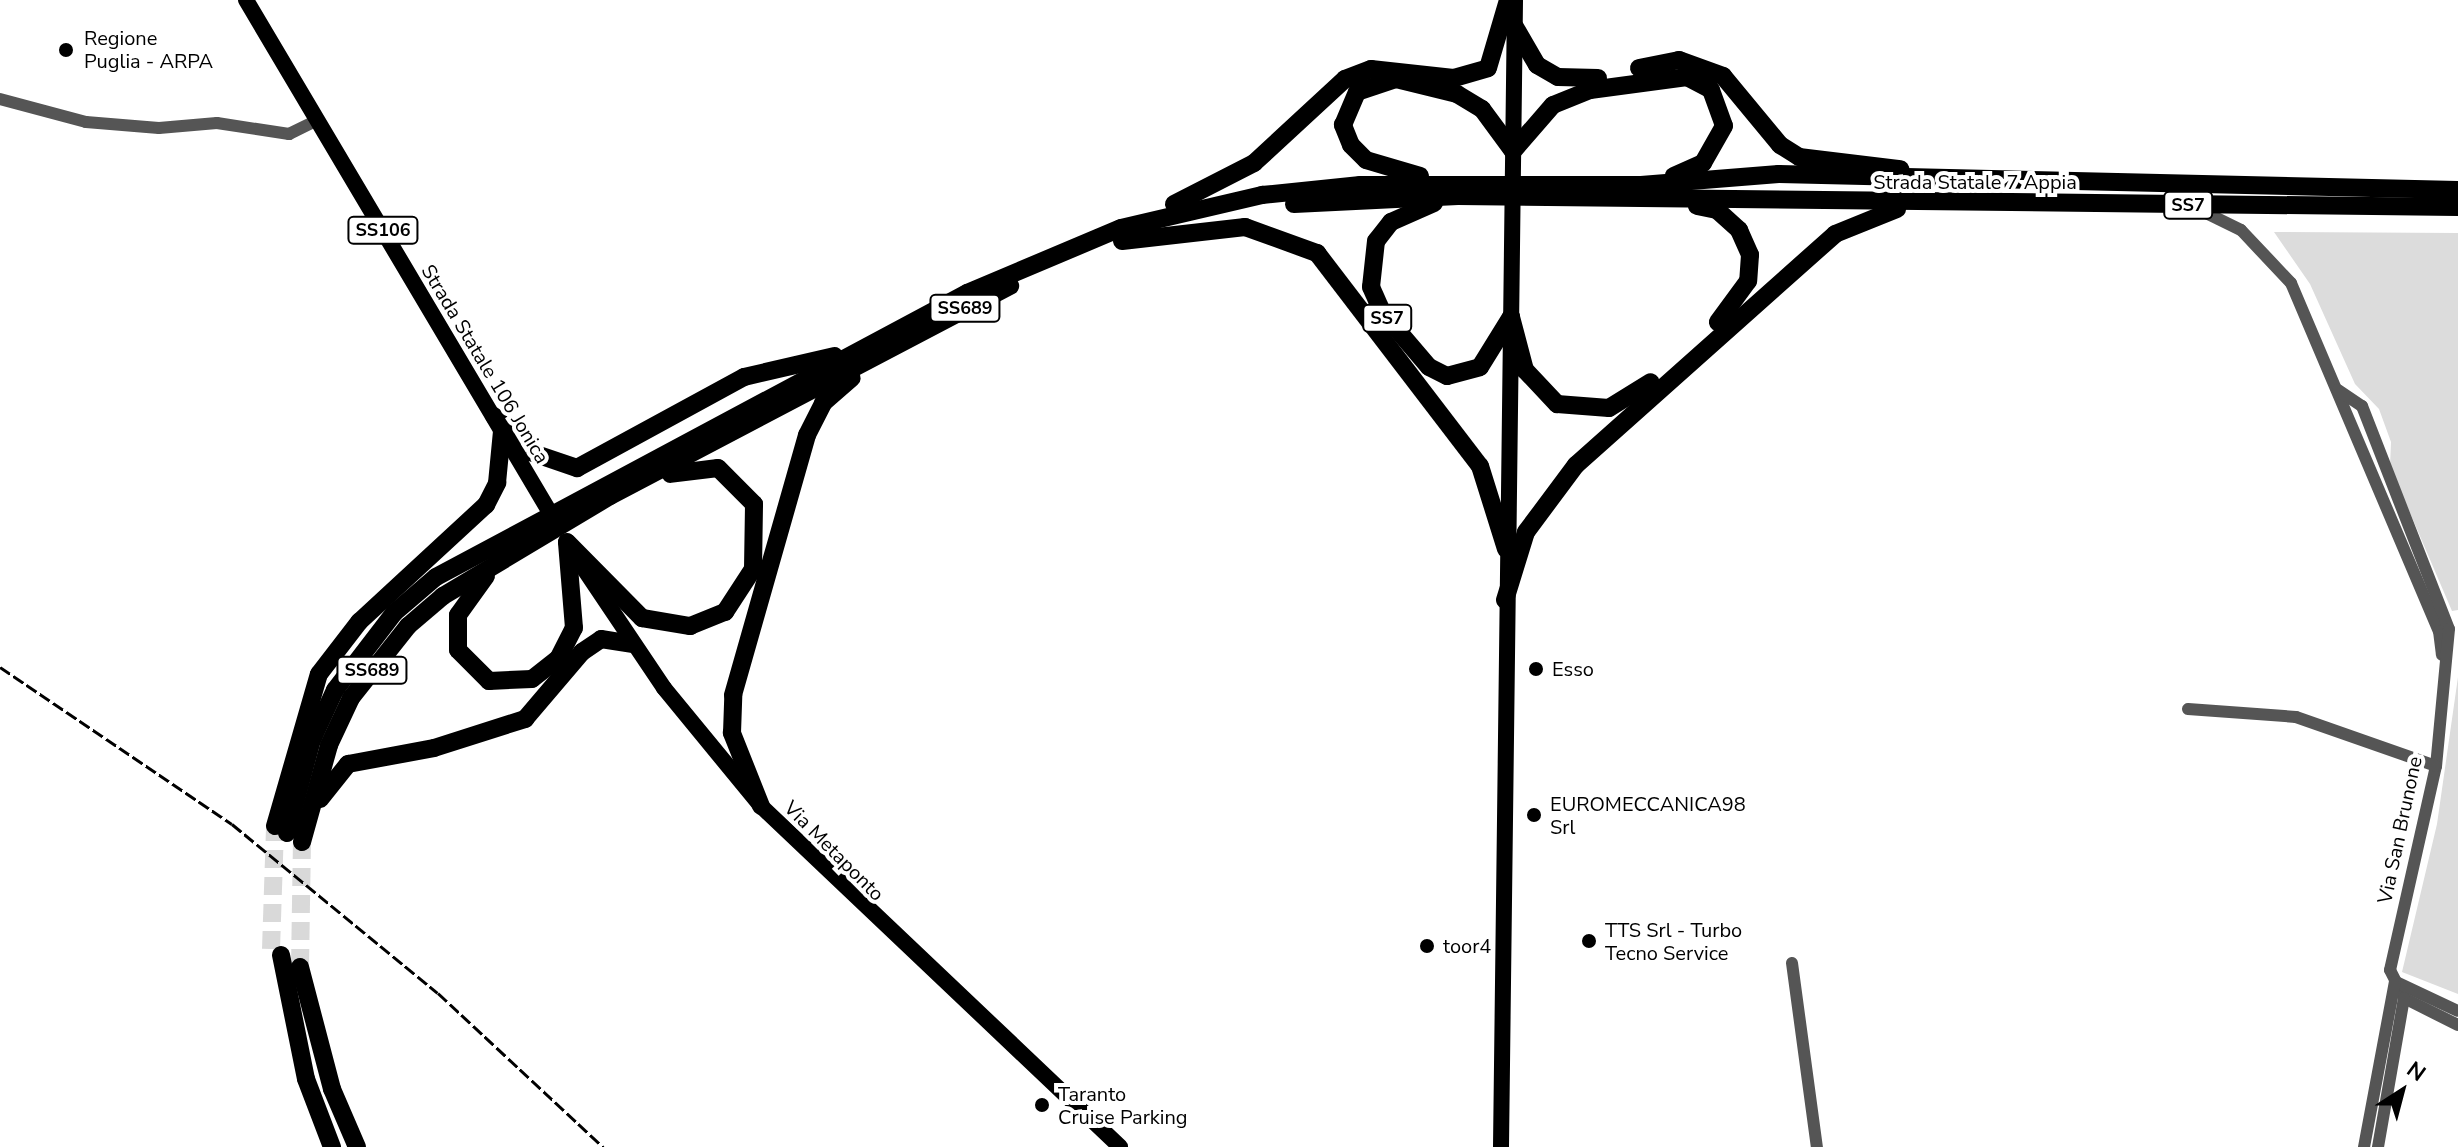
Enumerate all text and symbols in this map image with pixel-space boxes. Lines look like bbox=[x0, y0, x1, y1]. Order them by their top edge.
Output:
place label: Regione Puglia - ARPA bbox=[84, 26, 213, 73]
marker: Regione Puglia - ARPA bbox=[55, 39, 77, 61]
street label: Strada Statale 7 Appia bbox=[1873, 170, 2077, 194]
road number: SS7 bbox=[2162, 191, 2214, 219]
road number: SS106 bbox=[347, 216, 419, 244]
street label: Strada Statale 106 Jonica bbox=[416, 260, 554, 468]
road number: SS689 bbox=[929, 294, 1001, 322]
road number: SS7 bbox=[1361, 304, 1413, 332]
road number: SS689 bbox=[336, 656, 408, 684]
place label: Esso bbox=[1552, 657, 1594, 681]
marker: Esso bbox=[1527, 660, 1545, 678]
street label: Via San Brunone bbox=[2373, 754, 2427, 906]
place label: EUROMECCANICA98 Srl bbox=[1550, 792, 1746, 839]
street label: Via Metaponto bbox=[779, 796, 889, 906]
marker: EUROMECCANICA98 Srl bbox=[1525, 806, 1543, 824]
place label: TTS Srl - Turbo Tecno Service bbox=[1605, 918, 1742, 965]
marker: TTS Srl - Turbo Tecno Service bbox=[1580, 932, 1598, 950]
place label: toor4 bbox=[1443, 934, 1491, 958]
marker: toor4 bbox=[1418, 937, 1436, 955]
north arrow bbox=[2362, 1051, 2442, 1131]
text: N bbox=[2401, 1055, 2432, 1089]
place label: Taranto Cruise Parking bbox=[1058, 1082, 1188, 1129]
marker: Taranto Cruise Parking bbox=[1033, 1096, 1051, 1114]

